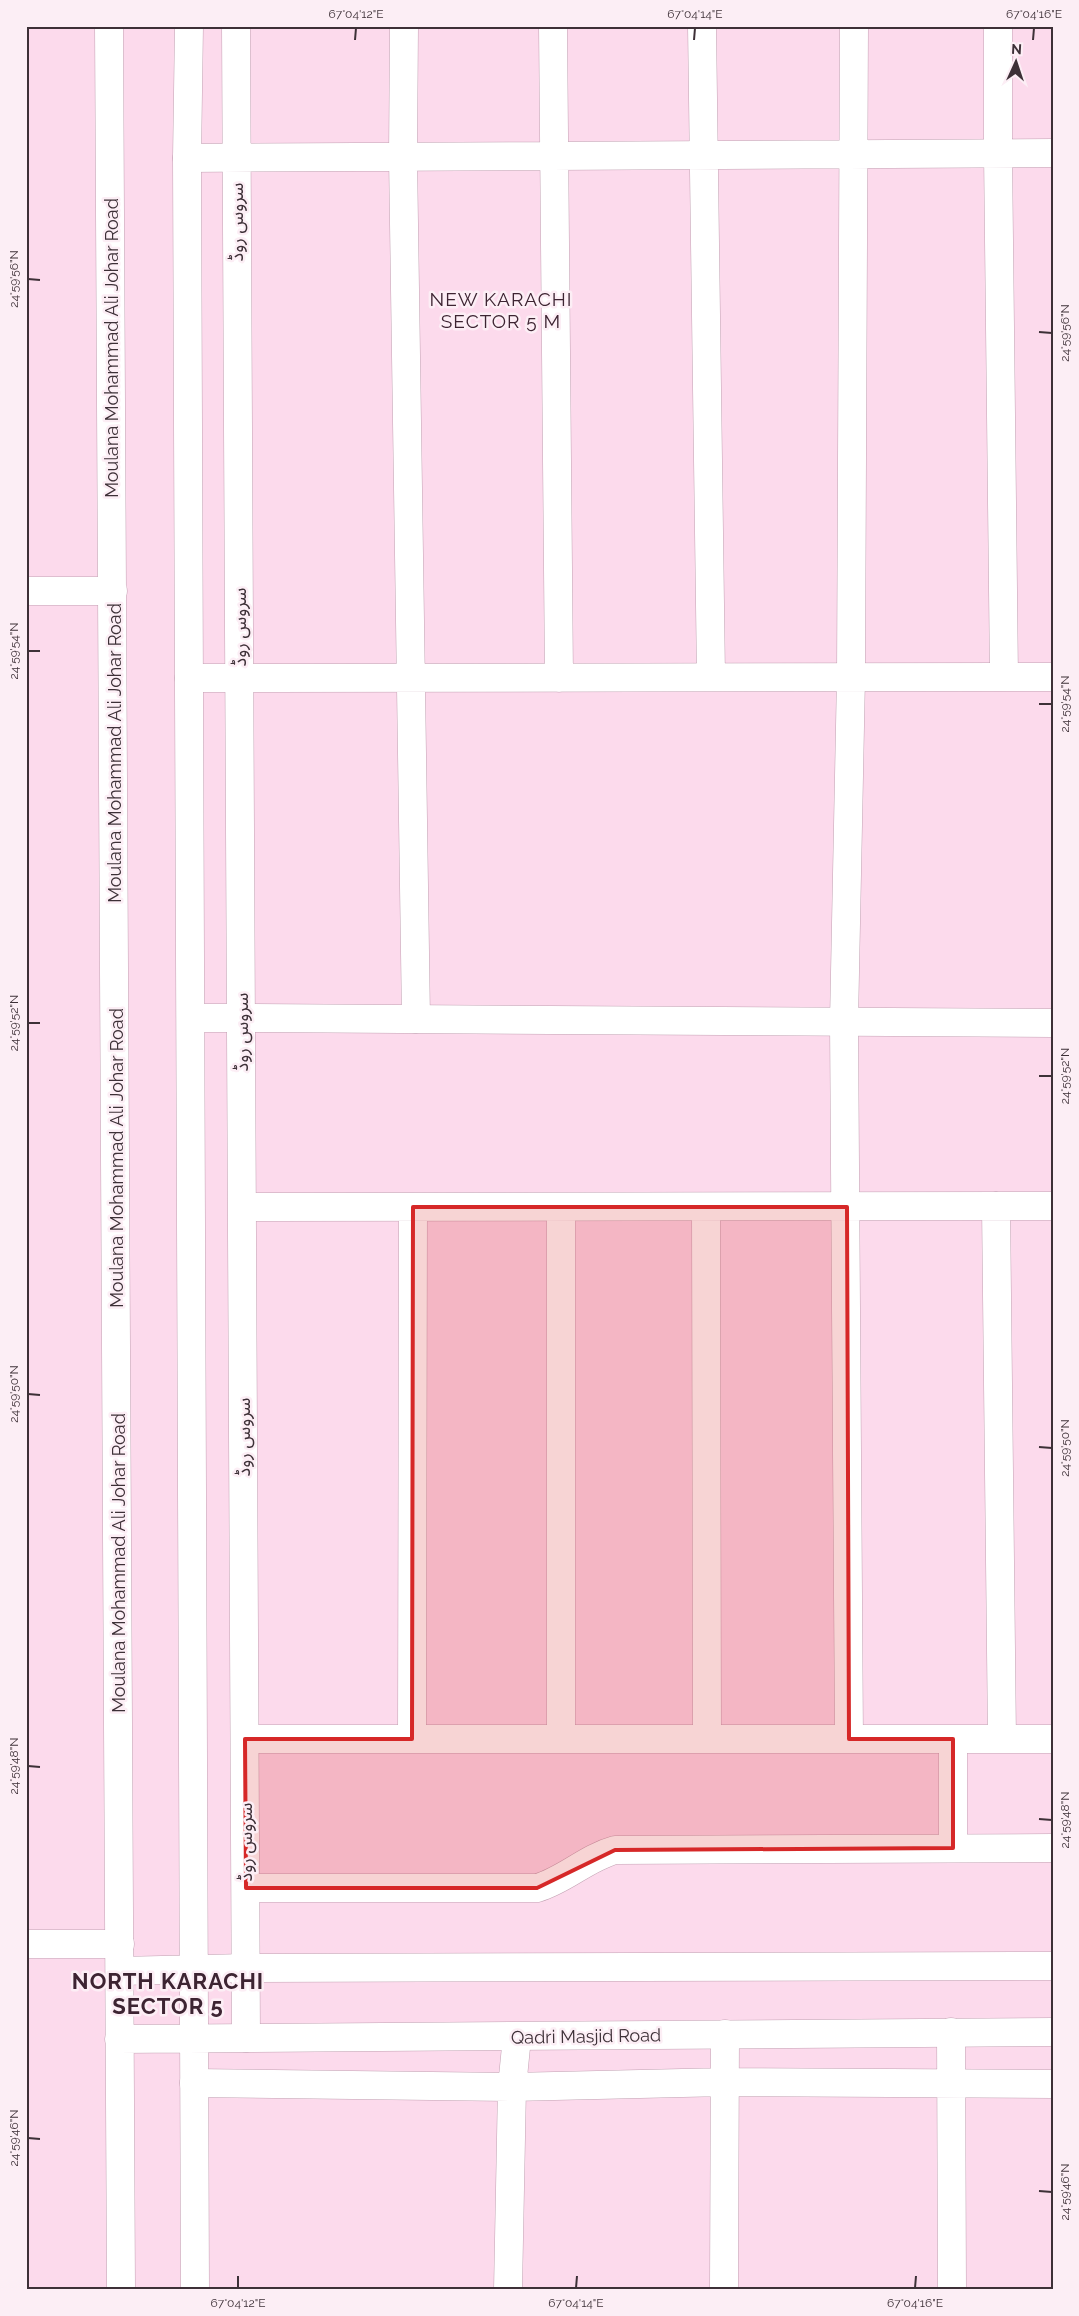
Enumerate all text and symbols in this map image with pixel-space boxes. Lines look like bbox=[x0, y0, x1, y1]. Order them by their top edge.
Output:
text: 67°04'12"E bbox=[328, 7, 384, 21]
text: 67°04'14"E bbox=[667, 7, 723, 21]
text: 67°04'16"E bbox=[1006, 7, 1062, 21]
north arrow bbox=[992, 38, 1042, 88]
text: N bbox=[1011, 41, 1022, 57]
street label: سروس روڈ bbox=[226, 183, 248, 261]
street label: Moulana Mohammad Ali Johar Road bbox=[101, 198, 122, 498]
text: 24°59'56"N bbox=[7, 250, 21, 308]
district label: NEW KARACHI SECTOR 5 M bbox=[430, 288, 572, 332]
text: 24°59'56"N bbox=[1058, 304, 1072, 362]
street label: سروس روڈ bbox=[229, 588, 251, 666]
street label: Moulana Mohammad Ali Johar Road bbox=[104, 603, 125, 903]
text: 24°59'54"N bbox=[7, 623, 21, 679]
text: 24°59'54"N bbox=[1058, 676, 1072, 732]
street label: سروس روڈ bbox=[231, 993, 253, 1071]
text: 24°59'52"N bbox=[7, 995, 21, 1051]
street label: Moulana Mohammad Ali Johar Road bbox=[106, 1008, 127, 1308]
text: 24°59'52"N bbox=[1058, 1048, 1072, 1104]
text: 24°59'50"N bbox=[7, 1365, 21, 1423]
street label: سروس روڈ bbox=[233, 1398, 255, 1476]
street label: Moulana Mohammad Ali Johar Road bbox=[108, 1413, 129, 1713]
text: 24°59'50"N bbox=[1058, 1419, 1072, 1477]
text: 24°59'48"N bbox=[7, 1738, 21, 1794]
text: 24°59'48"N bbox=[1058, 1792, 1072, 1848]
street label: سروس روڈ bbox=[235, 1803, 257, 1881]
district label: NORTH KARACHI SECTOR 5 bbox=[72, 1968, 264, 2019]
street label: Qadri Masjid Road bbox=[511, 2024, 661, 2048]
text: 24°59'46"N bbox=[7, 2110, 21, 2166]
text: 24°59'46"N bbox=[1058, 2164, 1072, 2220]
text: 67°04'12"E bbox=[210, 2296, 266, 2310]
text: 67°04'14"E bbox=[548, 2296, 604, 2310]
text: 67°04'16"E bbox=[887, 2296, 943, 2310]

